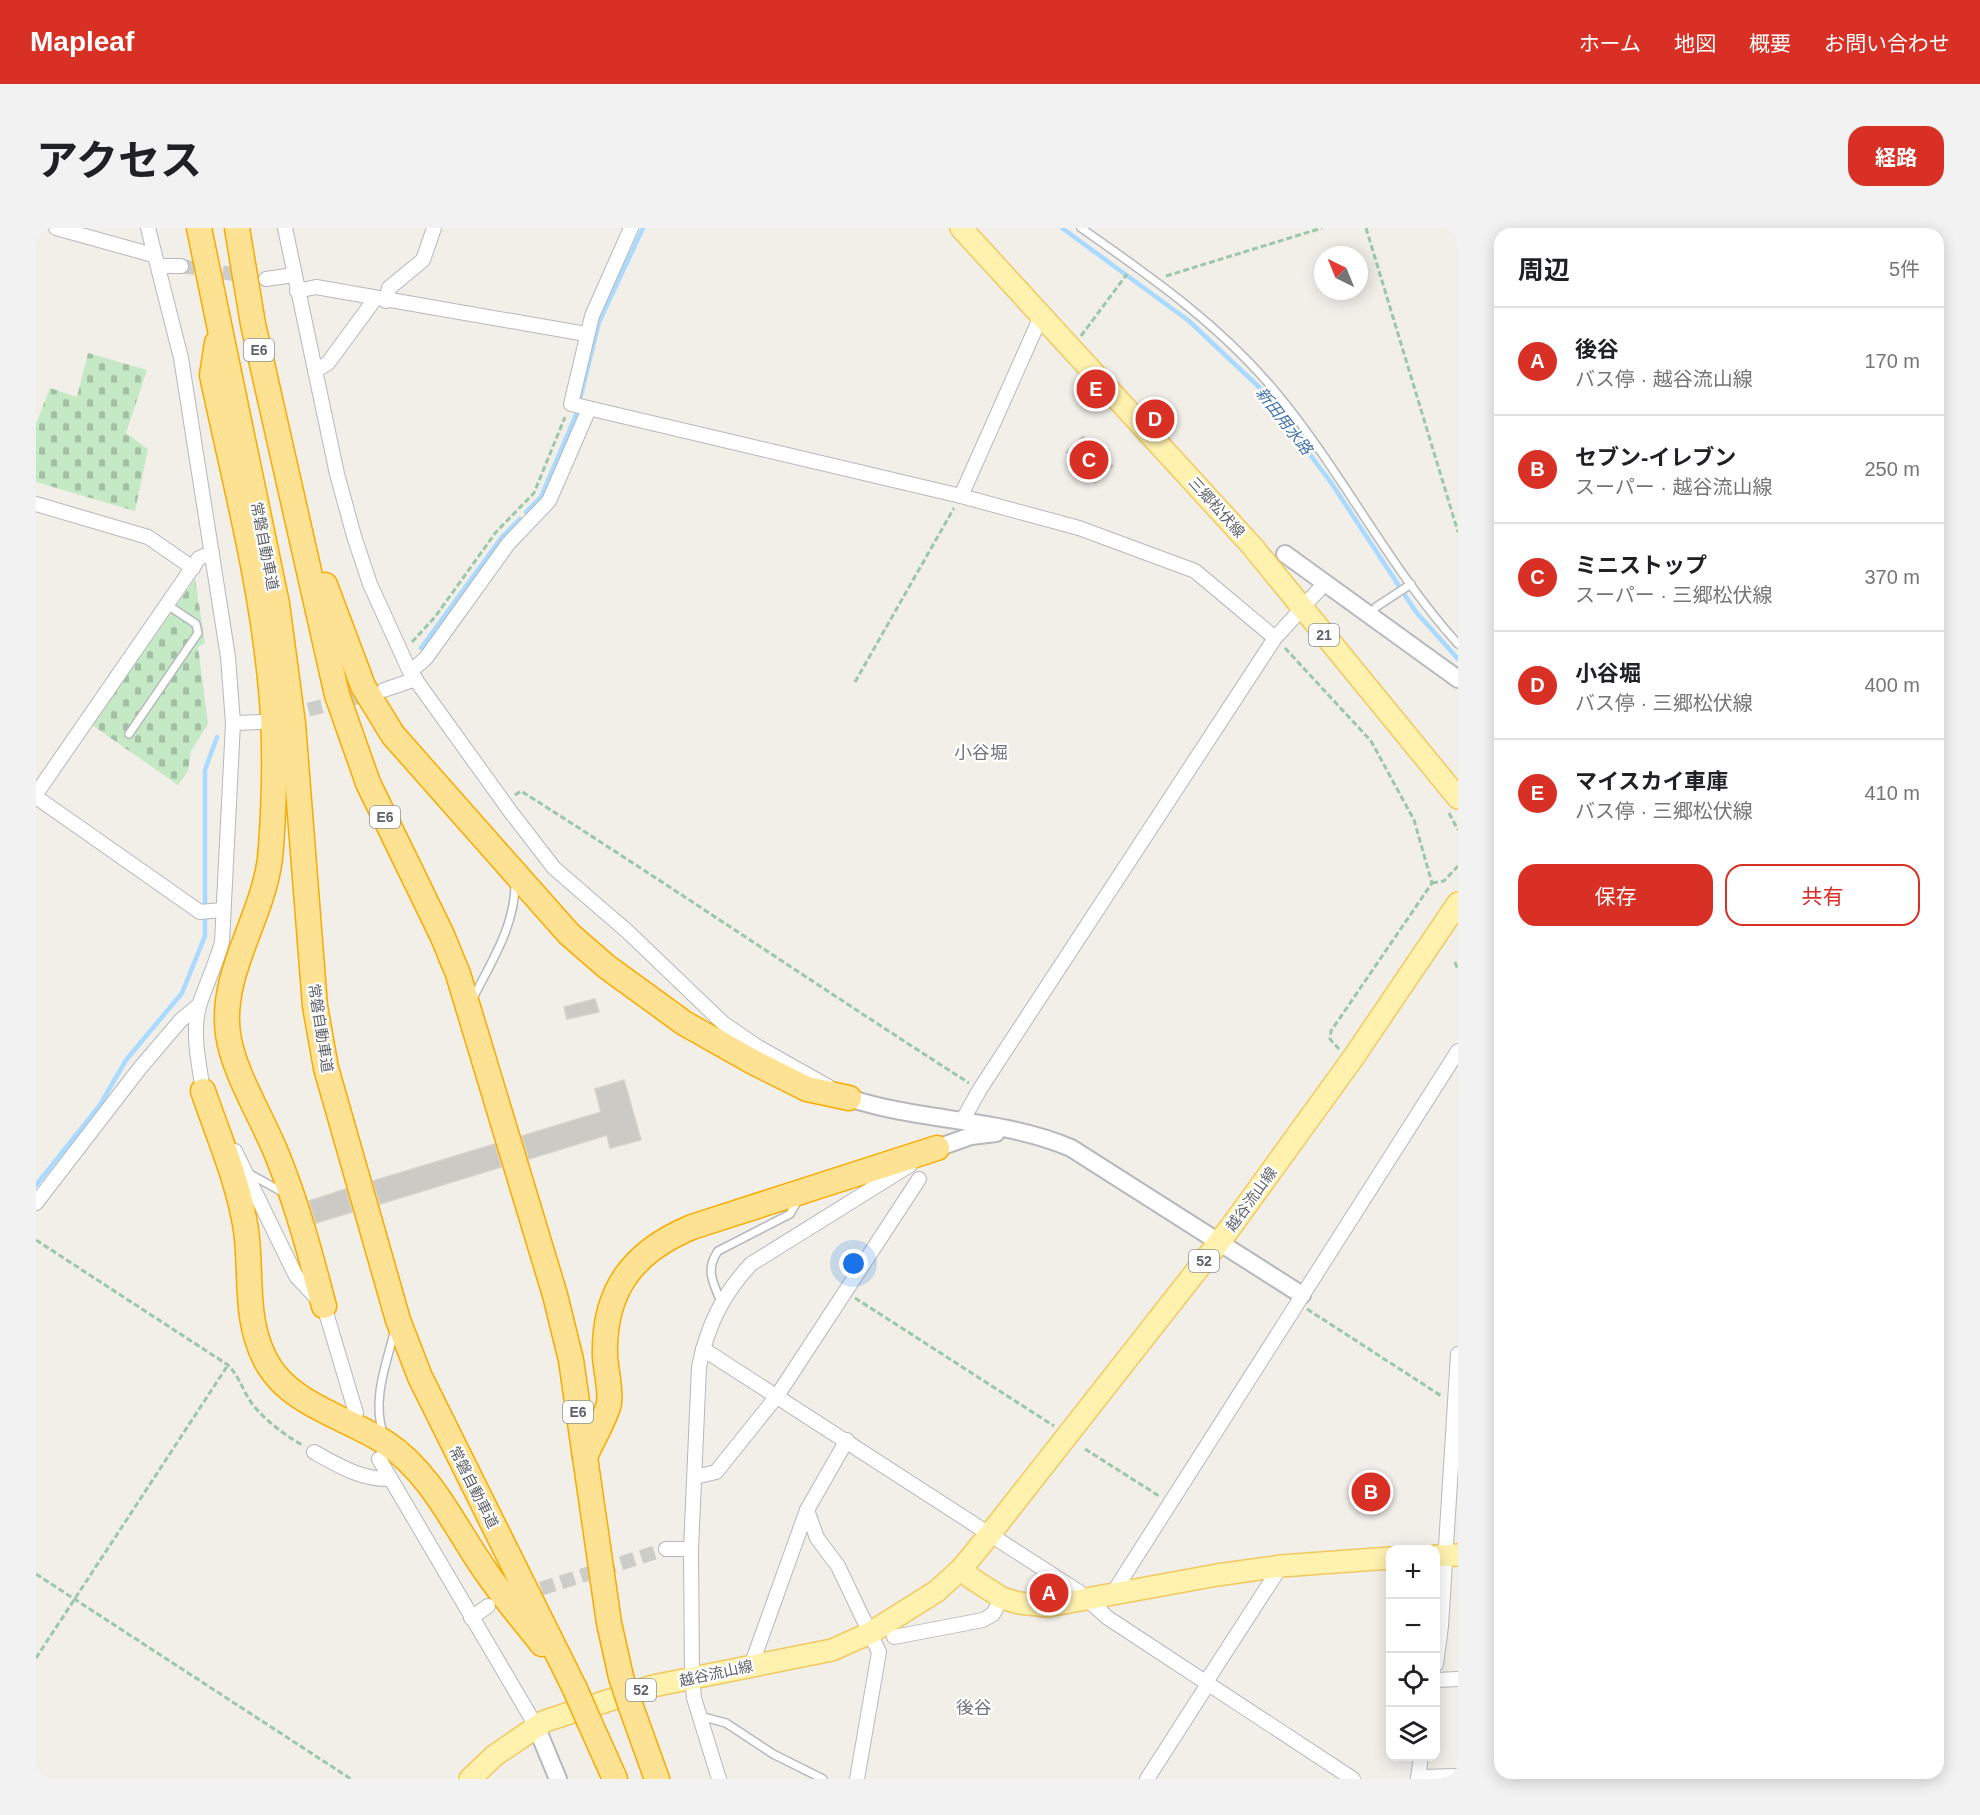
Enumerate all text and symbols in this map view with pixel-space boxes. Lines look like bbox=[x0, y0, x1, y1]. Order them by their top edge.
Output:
text: Mapleaf bbox=[30, 26, 134, 57]
text: ホーム bbox=[1579, 32, 1641, 55]
text: 地図 bbox=[1674, 32, 1716, 55]
text: 概要 bbox=[1749, 32, 1791, 55]
text: お問い合わせ bbox=[1824, 32, 1950, 55]
button: 経路 bbox=[1848, 126, 1944, 186]
text: アクセス bbox=[36, 137, 202, 184]
north arrow bbox=[1314, 246, 1368, 300]
text: 周辺 bbox=[1518, 255, 1570, 285]
text: 5件 bbox=[1889, 258, 1920, 280]
text: 後谷 bbox=[1575, 337, 1619, 362]
road number: E6 bbox=[244, 339, 274, 361]
text: A bbox=[1530, 350, 1545, 372]
text: 170 m bbox=[1864, 350, 1920, 372]
pin: E bbox=[1076, 366, 1116, 412]
text: バス停 · 越谷流山線 bbox=[1575, 368, 1753, 390]
water label: 新田用水路 bbox=[1253, 384, 1317, 459]
pin: D bbox=[1136, 396, 1174, 441]
pin: C bbox=[1070, 438, 1108, 482]
text: セブン-イレブン bbox=[1575, 445, 1736, 470]
text: B bbox=[1530, 458, 1545, 480]
text: 250 m bbox=[1864, 458, 1920, 480]
street label: 三郷松伏線 bbox=[1186, 473, 1248, 541]
text: スーパー · 越谷流山線 bbox=[1575, 476, 1773, 498]
street label: 常磐自動車道 bbox=[248, 500, 282, 592]
text: ミニストップ bbox=[1575, 553, 1707, 578]
text: C bbox=[1530, 566, 1545, 588]
text: 370 m bbox=[1864, 566, 1920, 588]
text: スーパー · 三郷松伏線 bbox=[1575, 584, 1773, 606]
road number: 21 bbox=[1309, 624, 1339, 646]
text: 小谷堀 bbox=[1575, 661, 1641, 686]
text: D bbox=[1530, 674, 1545, 696]
text: 400 m bbox=[1864, 674, 1920, 696]
text: バス停 · 三郷松伏線 bbox=[1575, 692, 1753, 714]
district label: 小谷堀 bbox=[954, 743, 1008, 763]
text: マイスカイ車庫 bbox=[1575, 769, 1728, 794]
text: E bbox=[1531, 782, 1544, 804]
text: 410 m bbox=[1864, 782, 1920, 804]
text: バス停 · 三郷松伏線 bbox=[1575, 800, 1753, 822]
road number: E6 bbox=[370, 806, 400, 828]
button: 保存 bbox=[1518, 864, 1713, 926]
button: 共有 bbox=[1725, 864, 1920, 926]
street label: 常磐自動車道 bbox=[306, 982, 336, 1074]
street label: 越谷流山線 bbox=[1221, 1164, 1280, 1235]
your location bbox=[839, 1249, 868, 1278]
road number: 52 bbox=[1189, 1250, 1219, 1272]
road number: E6 bbox=[563, 1401, 593, 1423]
street label: 常磐自動車道 bbox=[446, 1443, 502, 1531]
pin: B bbox=[1352, 1470, 1390, 1514]
map controls bbox=[1386, 1545, 1440, 1761]
button: + bbox=[1386, 1545, 1440, 1599]
pin: A bbox=[1030, 1570, 1068, 1616]
button: − bbox=[1386, 1599, 1440, 1653]
button: locate bbox=[1386, 1653, 1440, 1707]
street label: 越谷流山線 bbox=[677, 1657, 754, 1689]
road number: 52 bbox=[626, 1679, 656, 1701]
district label: 後谷 bbox=[956, 1698, 992, 1718]
button: layers bbox=[1386, 1707, 1440, 1761]

